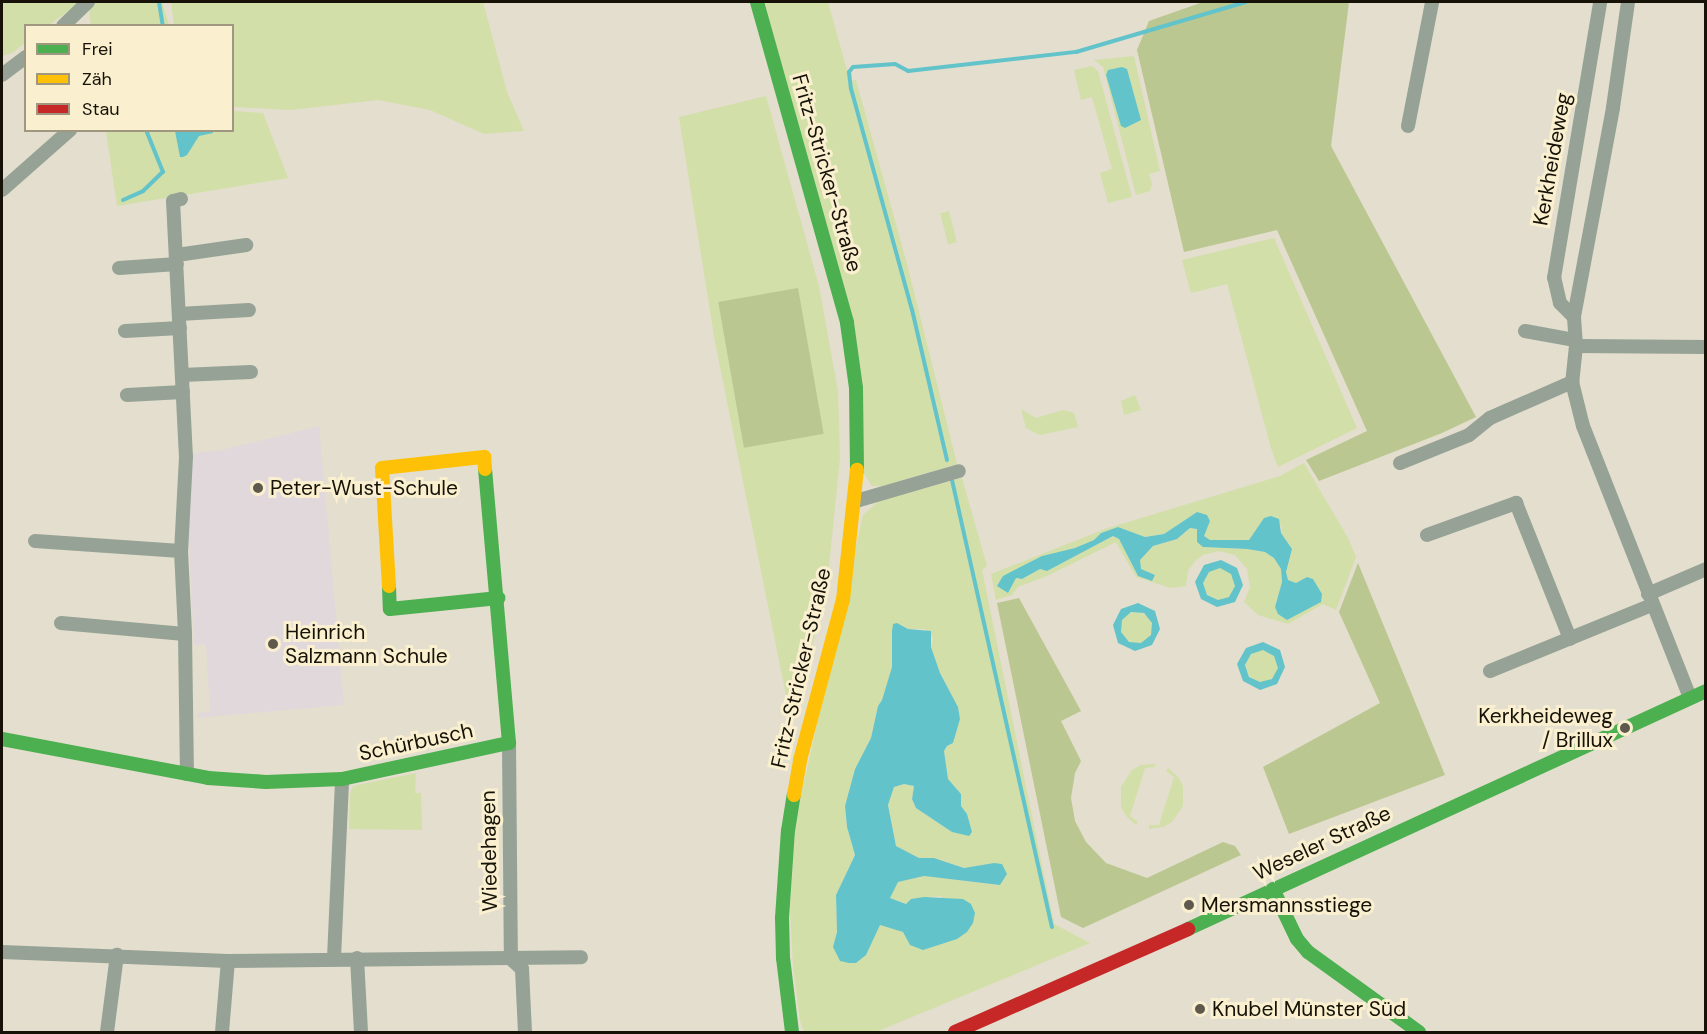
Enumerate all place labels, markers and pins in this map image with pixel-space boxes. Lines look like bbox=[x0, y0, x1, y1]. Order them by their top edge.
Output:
place label: Peter-Wust-Schule bbox=[270, 475, 458, 501]
marker: Peter-Wust-Schule bbox=[251, 481, 265, 495]
place label: Heinrich Salzmann Schule bbox=[285, 619, 448, 669]
marker: Heinrich Salzmann Schule bbox=[266, 637, 280, 651]
place label: Kerkheideweg / Brillux bbox=[1478, 703, 1613, 753]
marker: Kerkheideweg / Brillux bbox=[1618, 721, 1632, 735]
place label: Mersmannsstiege bbox=[1201, 892, 1372, 918]
marker: Mersmannsstiege bbox=[1182, 898, 1196, 912]
place label: Knubel Münster Süd bbox=[1212, 996, 1406, 1022]
marker: Knubel Münster Süd bbox=[1193, 1002, 1207, 1016]

